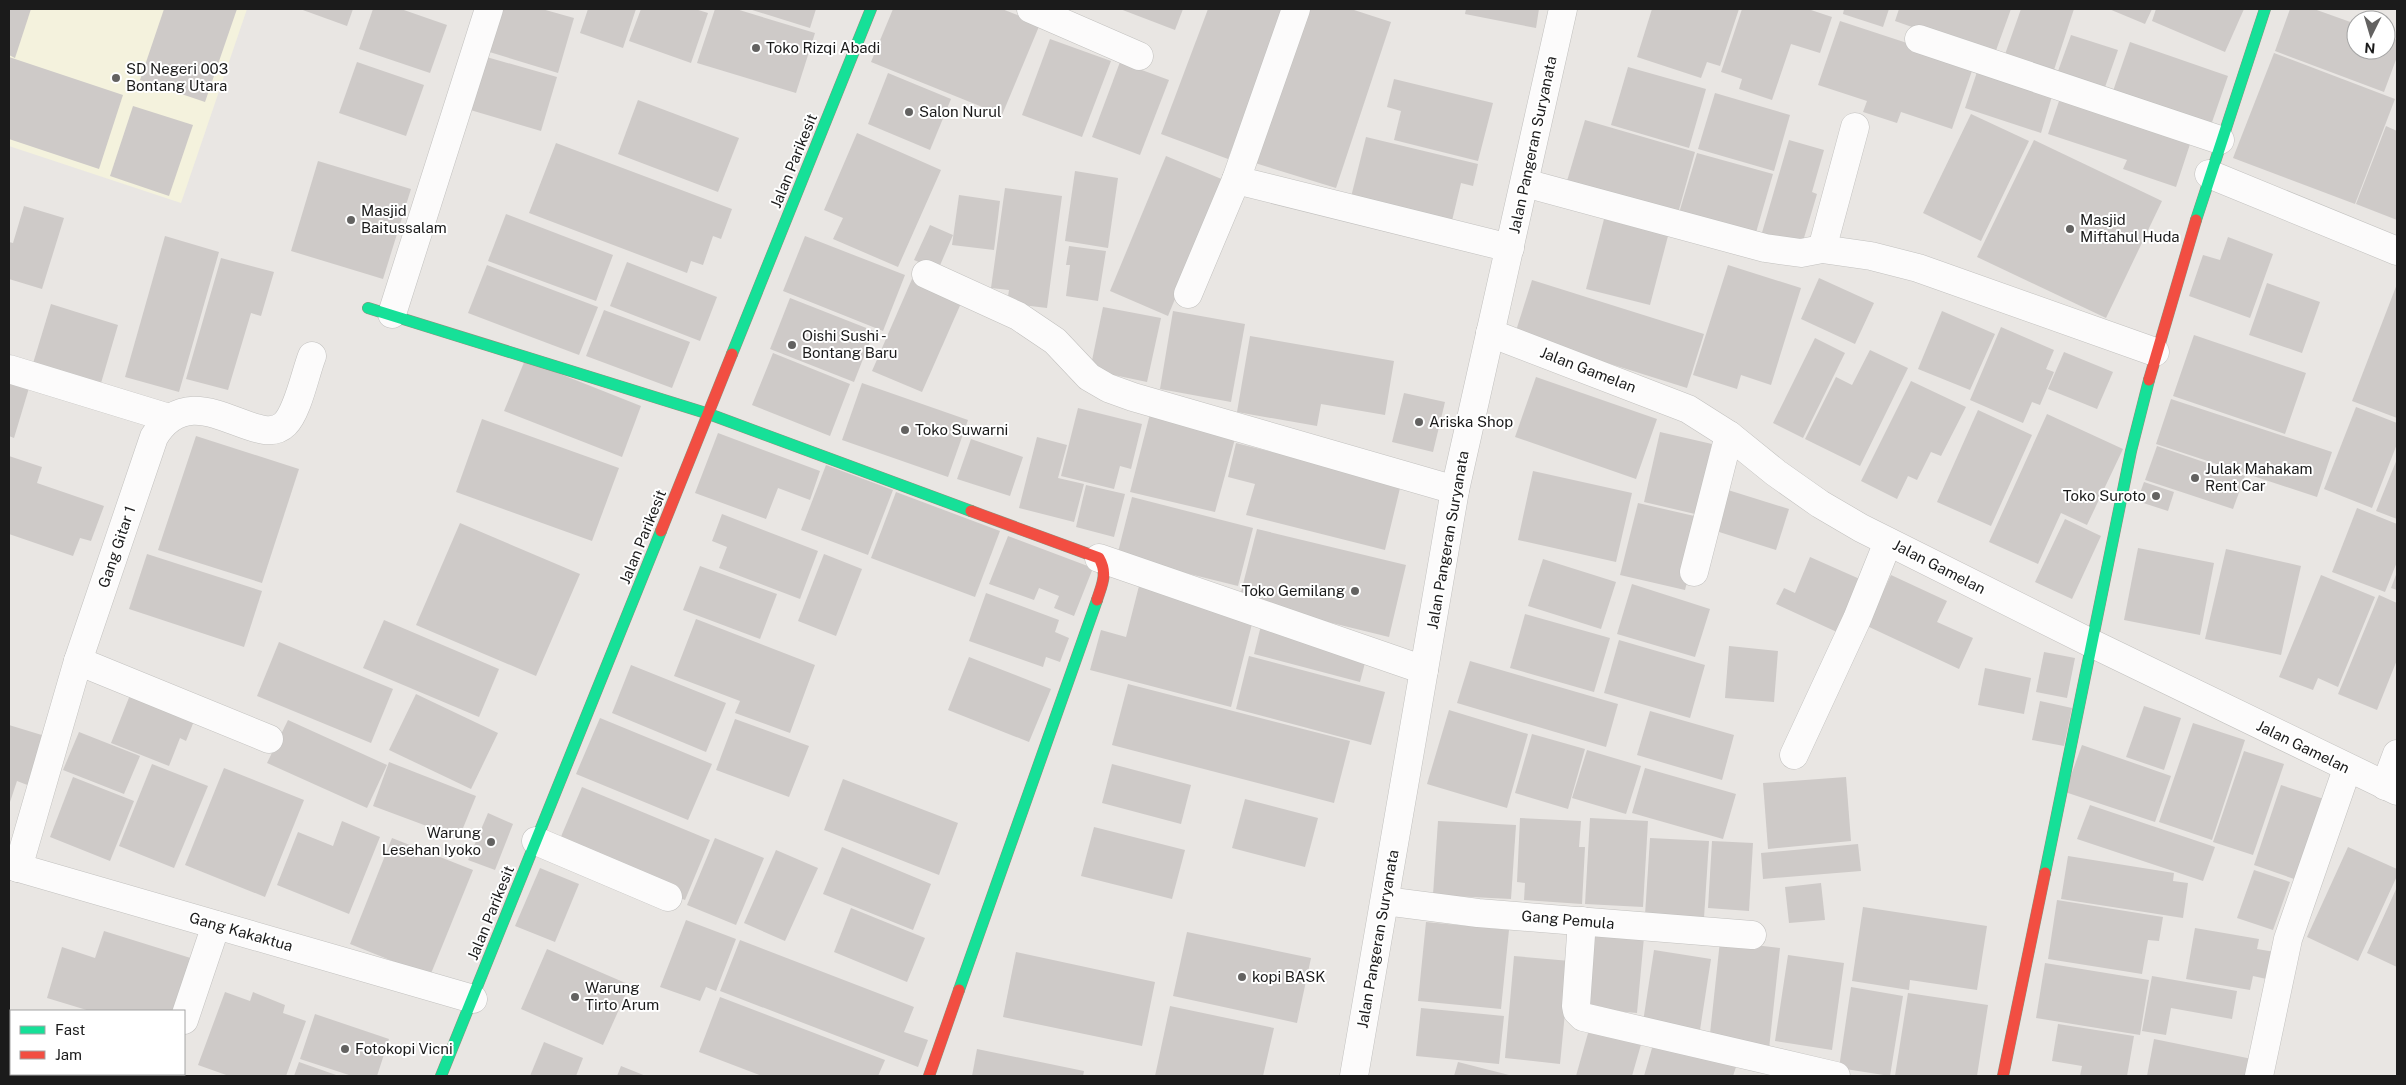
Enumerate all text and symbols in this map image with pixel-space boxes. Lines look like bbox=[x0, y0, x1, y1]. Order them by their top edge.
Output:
north arrow bbox=[2346, 10, 2396, 60]
place label: Toko Rizqi Abadi bbox=[766, 39, 880, 56]
text: N bbox=[2364, 40, 2376, 56]
marker: Toko Rizqi Abadi bbox=[750, 42, 762, 54]
street label: Jalan Pangeran Suryanata bbox=[1505, 55, 1560, 235]
place label: SD Negeri 003 Bontang Utara bbox=[126, 60, 228, 94]
marker: SD Negeri 003 Bontang Utara bbox=[110, 72, 122, 84]
place label: Salon Nurul bbox=[919, 103, 1002, 120]
marker: Salon Nurul bbox=[903, 106, 915, 118]
street label: Jalan Parikesit bbox=[767, 111, 820, 210]
place label: Masjid Baitussalam bbox=[361, 202, 447, 236]
place label: Masjid Miftahul Huda bbox=[2080, 211, 2180, 245]
marker: Masjid Baitussalam bbox=[345, 214, 357, 226]
marker: Masjid Miftahul Huda bbox=[2064, 223, 2076, 235]
place label: Oishi Sushi - Bontang Baru bbox=[802, 327, 898, 361]
marker: Oishi Sushi - Bontang Baru bbox=[786, 339, 798, 351]
street label: Jalan Gamelan bbox=[1538, 343, 1639, 396]
place label: Ariska Shop bbox=[1429, 413, 1513, 430]
marker: Ariska Shop bbox=[1413, 416, 1425, 428]
place label: Toko Suwarni bbox=[915, 421, 1008, 438]
marker: Toko Suwarni bbox=[899, 424, 911, 436]
street label: Jalan Pangeran Suryanata bbox=[1423, 449, 1472, 631]
place label: Julak Mahakam Rent Car bbox=[2205, 460, 2312, 494]
marker: Julak Mahakam Rent Car bbox=[2189, 472, 2201, 484]
street label: Jalan Parikesit bbox=[616, 487, 669, 586]
place label: Toko Suroto bbox=[2063, 487, 2146, 504]
marker: Toko Suroto bbox=[2150, 490, 2162, 502]
street label: Gang Gitar 1 bbox=[95, 504, 138, 590]
street label: Jalan Gamelan bbox=[1890, 536, 1988, 597]
place label: Toko Gemilang bbox=[1242, 582, 1345, 599]
marker: Toko Gemilang bbox=[1349, 585, 1361, 597]
street label: Jalan Gamelan bbox=[2254, 717, 2353, 776]
place label: Warung Lesehan Iyoko bbox=[382, 824, 481, 858]
marker: Warung Lesehan Iyoko bbox=[485, 836, 497, 848]
street label: Jalan Pangeran Suryanata bbox=[1353, 848, 1402, 1030]
street label: Jalan Parikesit bbox=[464, 863, 517, 962]
street label: Gang Pemula bbox=[1521, 907, 1615, 932]
street label: Gang Kakaktua bbox=[187, 909, 295, 954]
place label: kopi BASK bbox=[1252, 968, 1325, 985]
marker: kopi BASK bbox=[1236, 971, 1248, 983]
place label: Warung Tirto Arum bbox=[585, 979, 659, 1013]
marker: Warung Tirto Arum bbox=[569, 991, 581, 1003]
legend bbox=[10, 1010, 185, 1075]
text: Fast bbox=[55, 1021, 85, 1038]
place label: Fotokopi Vicni bbox=[355, 1040, 453, 1057]
marker: Fotokopi Vicni bbox=[339, 1043, 351, 1055]
text: Jam bbox=[55, 1046, 82, 1063]

